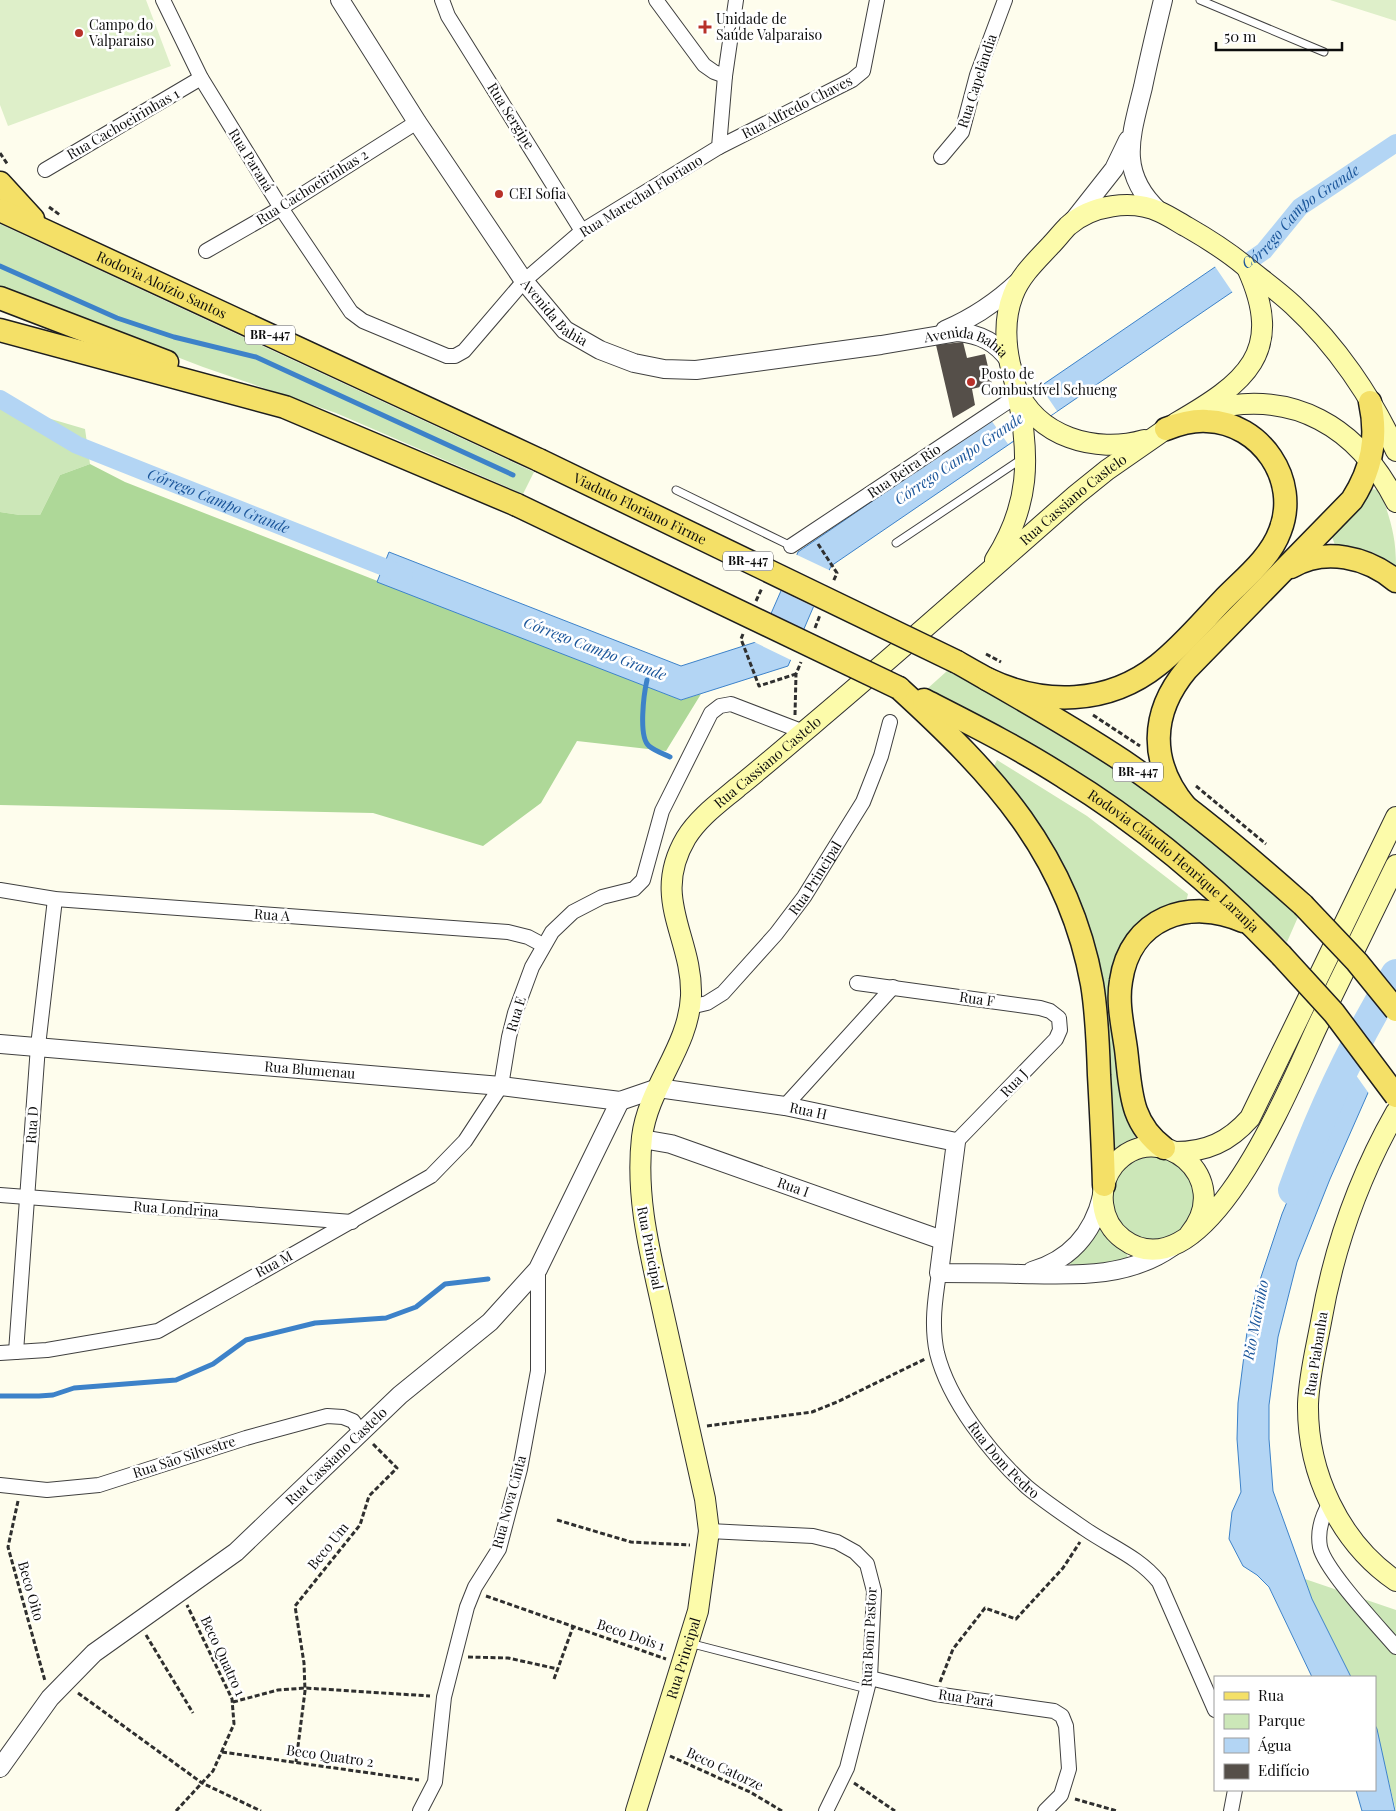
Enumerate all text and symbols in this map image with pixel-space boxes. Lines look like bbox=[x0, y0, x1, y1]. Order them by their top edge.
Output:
place label: Unidade de Saúde Valparaiso bbox=[716, 9, 823, 44]
place label: Campo do Valparaiso bbox=[88, 15, 155, 50]
marker: Unidade de Saúde Valparaiso bbox=[698, 20, 712, 34]
scale bar bbox=[1216, 20, 1342, 52]
text: 50 m bbox=[1224, 26, 1257, 46]
marker: Campo do Valparaiso bbox=[73, 27, 85, 39]
street label: Rua Capelândia bbox=[952, 31, 1001, 130]
street label: Rua Alfredo Chaves bbox=[738, 70, 855, 143]
street label: Rua Sergipe bbox=[483, 79, 539, 153]
street label: Rua Cachoeirinhas 1 bbox=[63, 84, 182, 163]
street label: Rua Paraná bbox=[225, 125, 278, 195]
street label: Rua Cachoeirinhas 2 bbox=[252, 144, 371, 229]
street label: Rua Marechal Floriano bbox=[576, 150, 706, 241]
water label: Córrego Campo Grande bbox=[1237, 159, 1363, 273]
place label: CEI Sofia bbox=[509, 184, 566, 203]
marker: CEI Sofia bbox=[493, 188, 505, 200]
street label: Rodovia Aloízio Santos bbox=[93, 246, 230, 323]
street label: Avenida Bahia bbox=[516, 274, 591, 350]
street label: Avenida Bahia bbox=[922, 322, 1013, 361]
road number: BR-447 bbox=[245, 326, 295, 344]
place label: Posto de Combustível Schueng bbox=[981, 364, 1117, 399]
marker: Posto de Combustível Schueng bbox=[965, 376, 977, 388]
water label: Córrego Campo Grande bbox=[890, 407, 1027, 509]
street label: Rua Beira Rio bbox=[863, 439, 944, 502]
street label: Rua Cassiano Castelo bbox=[1015, 449, 1130, 549]
water label: Córrego Campo Grande bbox=[145, 463, 293, 538]
street label: Viaduto Floriano Firme bbox=[569, 468, 710, 549]
road number: BR-447 bbox=[723, 552, 773, 570]
water label: Córrego Campo Grande bbox=[521, 612, 670, 685]
street label: Rua Cassiano Castelo bbox=[710, 711, 825, 812]
road number: BR-447 bbox=[1113, 762, 1163, 782]
street label: Rodovia Cláudio Henrique Laranja bbox=[1084, 785, 1263, 936]
street label: Rua Principal bbox=[784, 837, 846, 919]
street label: Rua A bbox=[253, 904, 291, 925]
street label: Rua F bbox=[958, 987, 996, 1010]
street label: Rua E bbox=[501, 994, 530, 1034]
street label: Rua Blumenau bbox=[264, 1056, 356, 1083]
street label: Rua J bbox=[996, 1064, 1032, 1101]
street label: Rua H bbox=[788, 1097, 829, 1124]
street label: Rua D bbox=[21, 1106, 42, 1144]
street label: Rua I bbox=[775, 1172, 812, 1201]
street label: Rua Londrina bbox=[133, 1196, 219, 1221]
street label: Rua Principal bbox=[633, 1205, 668, 1291]
street label: Rua M bbox=[252, 1246, 296, 1281]
water label: Rio Marinho bbox=[1237, 1278, 1273, 1362]
street label: Rua Piabanha bbox=[1299, 1310, 1332, 1397]
street label: Rua Cassiano Castelo bbox=[281, 1402, 391, 1509]
street label: Rua Dom Pedro bbox=[964, 1417, 1044, 1503]
street label: Rua São Silvestre bbox=[130, 1431, 238, 1482]
street label: Rua Nova Cinta bbox=[487, 1453, 530, 1551]
street label: Beco Um bbox=[303, 1518, 353, 1573]
street label: Beco Oito bbox=[14, 1559, 49, 1623]
street label: Rua Bom Pastor bbox=[856, 1586, 881, 1687]
street label: Beco Quatro 1 bbox=[197, 1613, 250, 1699]
street label: Beco Dois 1 bbox=[595, 1614, 668, 1655]
street label: Rua Principal bbox=[661, 1615, 704, 1701]
legend bbox=[1214, 1676, 1376, 1791]
street label: Rua Pará bbox=[937, 1684, 995, 1711]
text: Rua bbox=[1258, 1685, 1284, 1705]
text: Parque bbox=[1258, 1710, 1305, 1730]
text: Água bbox=[1257, 1735, 1292, 1755]
street label: Beco Quatro 2 bbox=[285, 1740, 375, 1771]
street label: Beco Catorze bbox=[684, 1742, 767, 1795]
text: Edifício bbox=[1258, 1760, 1310, 1780]

